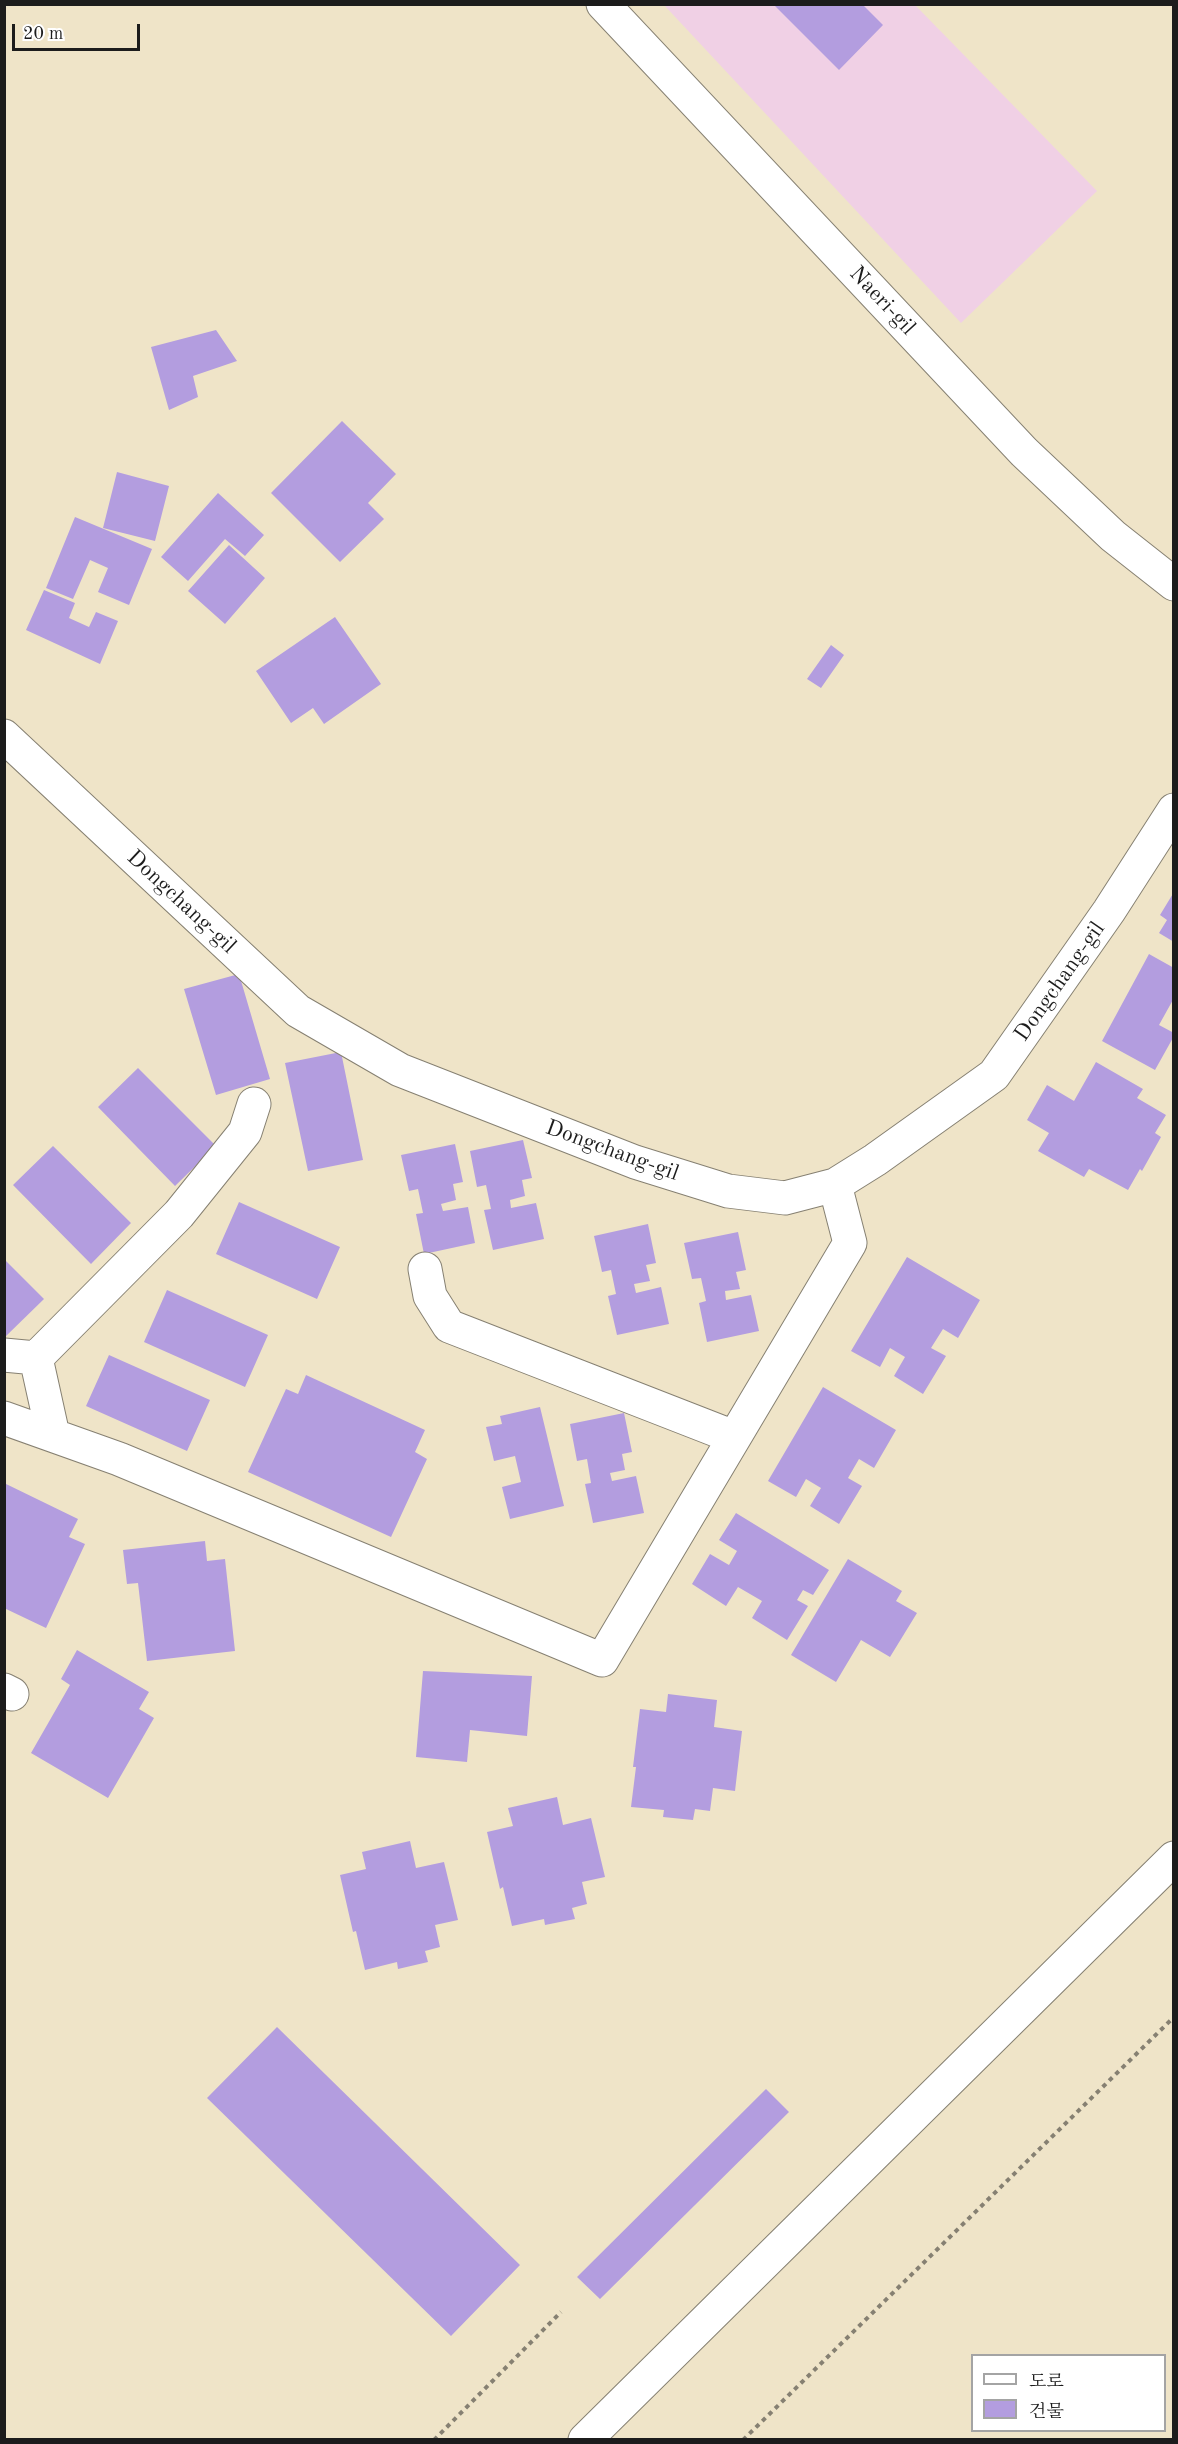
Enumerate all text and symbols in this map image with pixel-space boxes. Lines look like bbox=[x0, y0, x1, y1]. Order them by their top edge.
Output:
scale bar bbox=[15, 12, 142, 50]
text: 20 m bbox=[23, 25, 63, 43]
street label: Naeri-gil bbox=[843, 261, 921, 341]
street label: Dongchang-gil bbox=[121, 845, 241, 959]
street label: Dongchang-gil bbox=[1009, 917, 1111, 1047]
street label: Dongchang-gil bbox=[542, 1115, 682, 1187]
legend bbox=[971, 2354, 1166, 2432]
text: 도로 bbox=[1029, 2373, 1064, 2391]
text: 건물 bbox=[1029, 2403, 1064, 2421]

